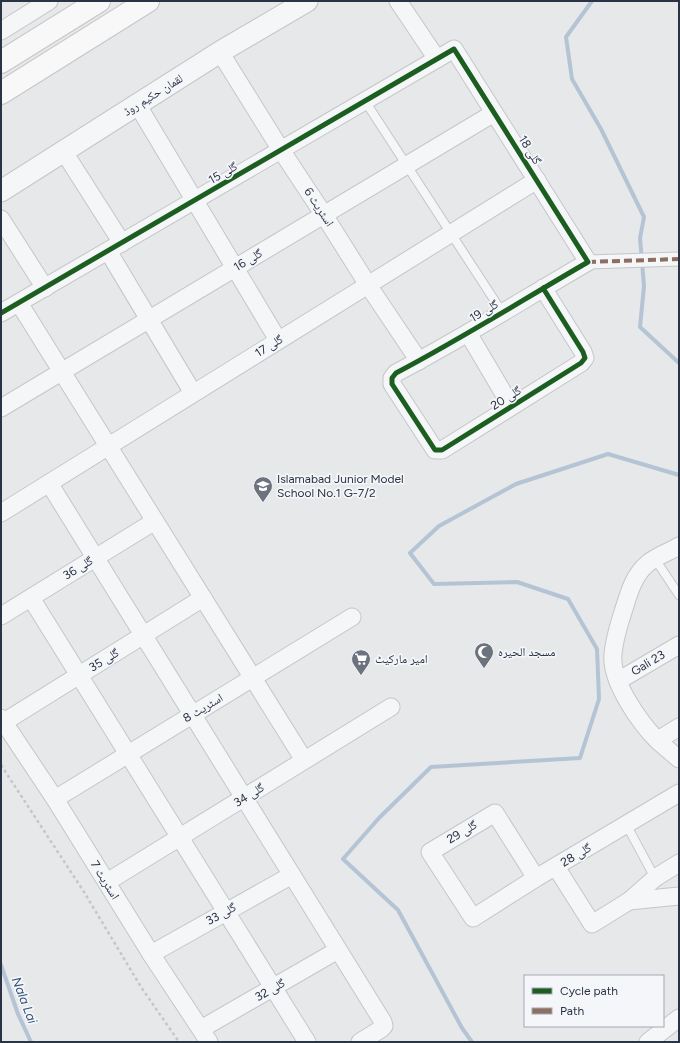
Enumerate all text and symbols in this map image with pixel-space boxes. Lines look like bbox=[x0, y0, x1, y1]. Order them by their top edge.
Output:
street label: لقمان حکیم روڈ bbox=[121, 71, 186, 120]
street label: گلی 18 bbox=[516, 133, 544, 167]
street label: گلی 15 bbox=[206, 159, 240, 187]
street label: اسٹریٹ 6 bbox=[301, 185, 337, 229]
street label: گلی 16 bbox=[231, 246, 265, 274]
street label: گلی 19 bbox=[467, 297, 501, 325]
street label: گلی 17 bbox=[252, 332, 286, 360]
street label: گلی 20 bbox=[488, 383, 524, 413]
place label: Islamabad Junior Model School No.1 G-7/2 bbox=[277, 472, 404, 500]
school or university icon: Islamabad Junior Model School No.1 G-7/2 bbox=[252, 475, 274, 503]
street label: گلی 36 bbox=[61, 553, 95, 583]
mosque icon: مسجد الحیرہ bbox=[473, 641, 495, 669]
street label: گلی 35 bbox=[86, 645, 122, 675]
place label: مسجد الحیرہ bbox=[498, 645, 556, 659]
supermarket icon: امیر مارکیٹ bbox=[350, 648, 372, 676]
street label: Gali 23 bbox=[629, 648, 667, 678]
place label: امیر مارکیٹ bbox=[375, 652, 428, 666]
street label: اسٹریٹ 8 bbox=[180, 691, 226, 726]
street label: گلی 34 bbox=[231, 780, 267, 810]
street label: گلی 29 bbox=[444, 818, 480, 846]
street label: گلی 28 bbox=[558, 840, 594, 870]
street label: اسٹریٹ 7 bbox=[87, 858, 122, 902]
street label: گلی 33 bbox=[204, 900, 238, 928]
water label: Nala Lai bbox=[9, 975, 41, 1027]
legend bbox=[524, 975, 664, 1027]
street label: گلی 32 bbox=[252, 976, 288, 1004]
text: Cycle path bbox=[560, 984, 618, 998]
text: Path bbox=[560, 1004, 584, 1018]

